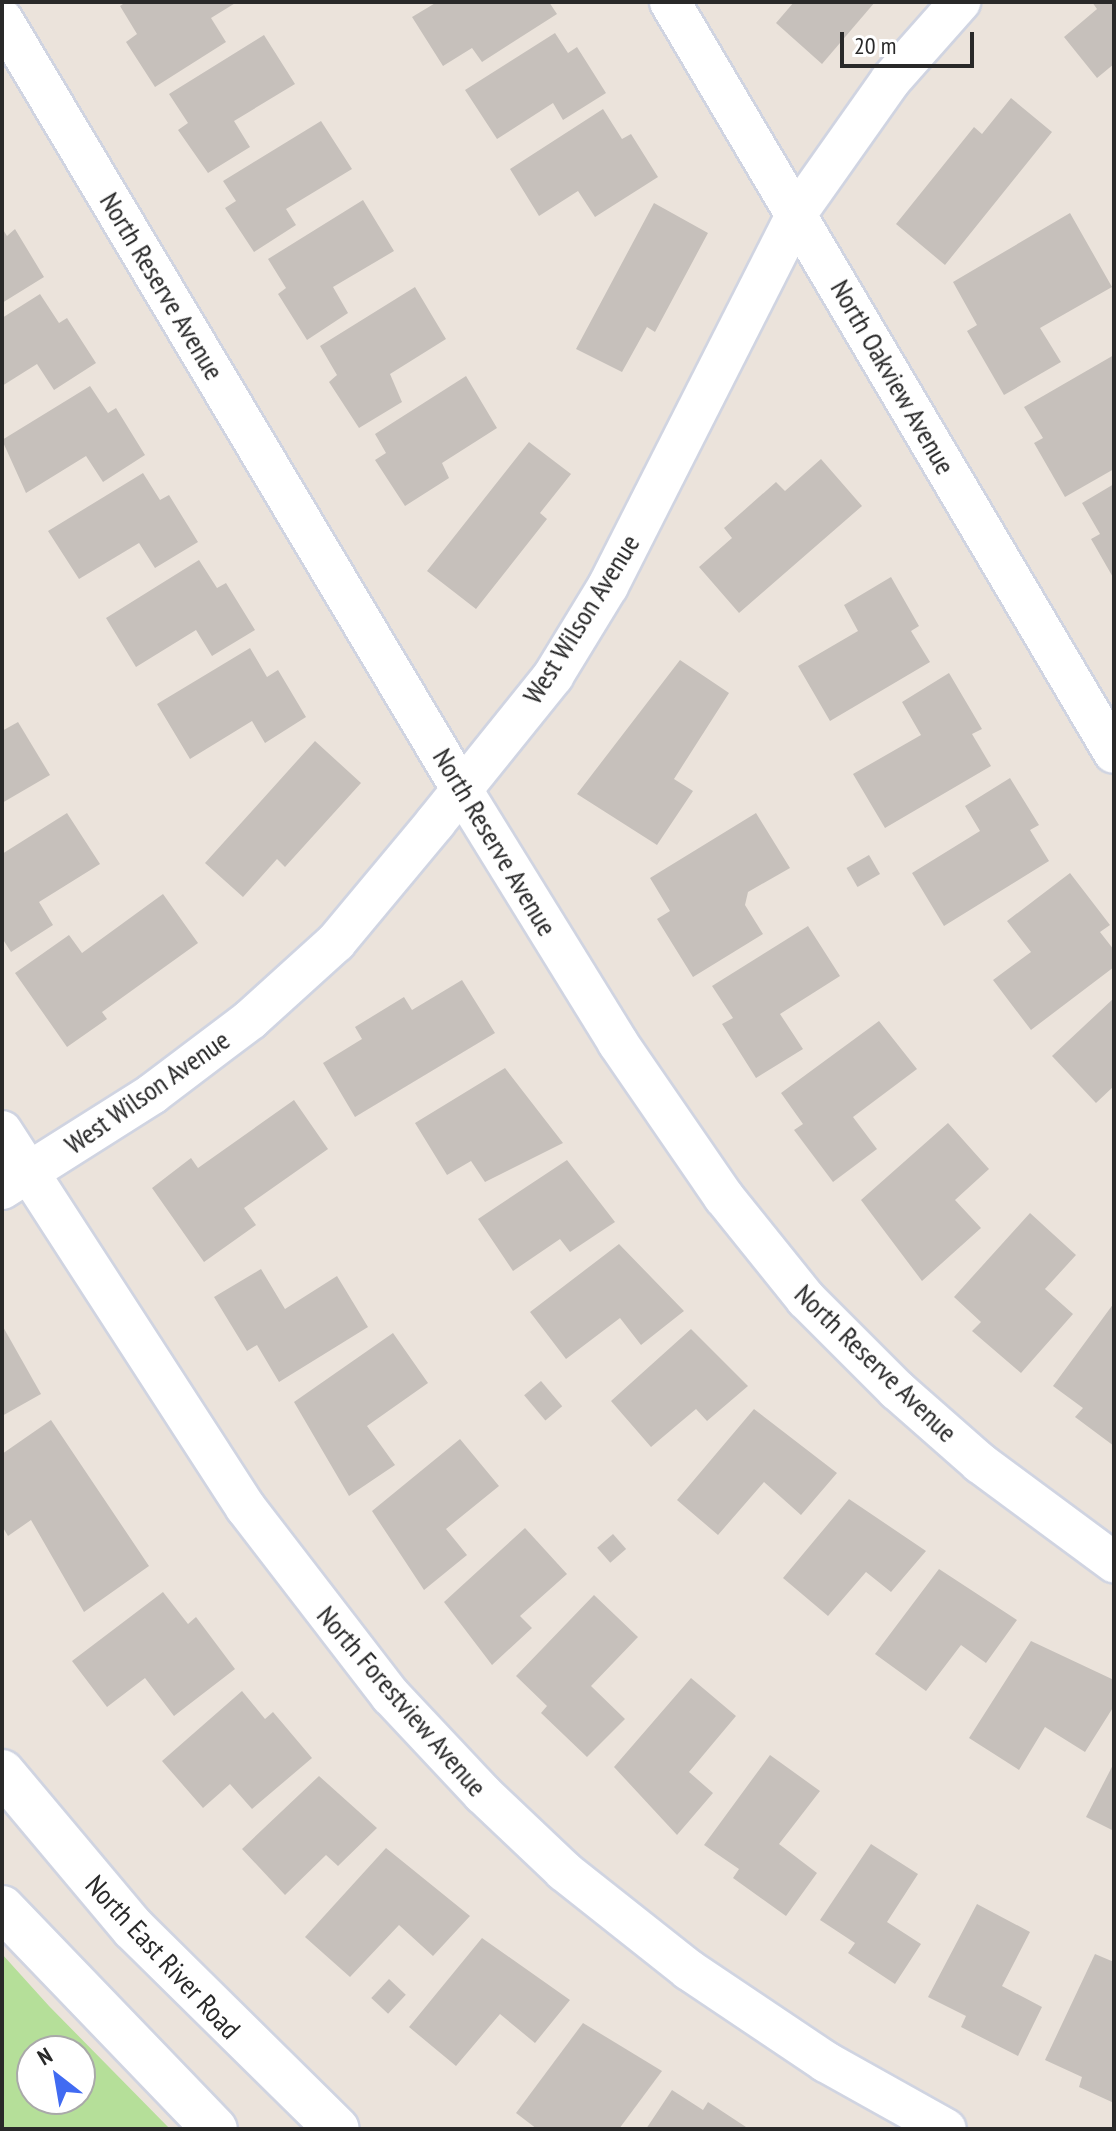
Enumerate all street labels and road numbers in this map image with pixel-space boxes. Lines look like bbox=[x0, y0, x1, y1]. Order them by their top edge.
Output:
street label: North Reserve Avenue bbox=[93, 186, 231, 386]
street label: North Oakview Avenue bbox=[823, 273, 963, 481]
street label: West Wilson Avenue bbox=[515, 528, 647, 710]
street label: North Reserve Avenue bbox=[426, 742, 564, 942]
street label: West Wilson Avenue bbox=[58, 1022, 236, 1162]
street label: North Reserve Avenue bbox=[788, 1277, 964, 1449]
street label: North Forestview Avenue bbox=[310, 1598, 494, 1804]
street label: North East River Road bbox=[79, 1868, 247, 2046]

